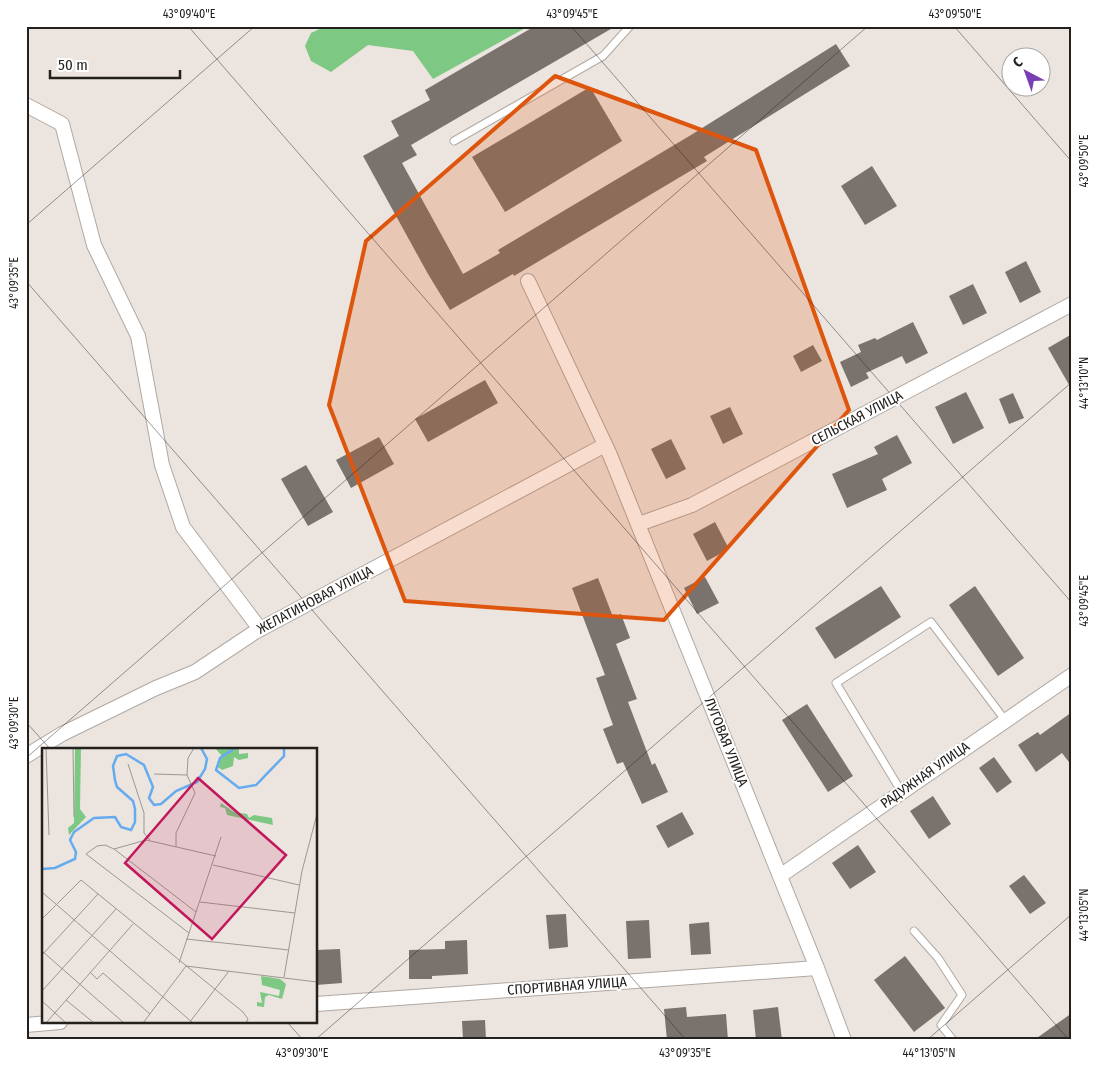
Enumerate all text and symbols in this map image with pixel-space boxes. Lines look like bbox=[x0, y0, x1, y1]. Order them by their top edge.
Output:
text: 43°09'40"E bbox=[163, 7, 216, 21]
text: 43°09'45"E bbox=[546, 7, 598, 21]
text: 43°09'50"E bbox=[929, 7, 982, 21]
scale bar bbox=[50, 48, 180, 80]
north arrow bbox=[1000, 48, 1050, 98]
text: С bbox=[1009, 53, 1027, 71]
text: 50 m bbox=[58, 56, 88, 74]
text: 43°09'50"E bbox=[1077, 134, 1091, 187]
text: 43°09'35"E bbox=[7, 257, 21, 309]
text: 44°13'10"N bbox=[1077, 357, 1091, 409]
street label: СЕЛЬСКАЯ УЛИЦА bbox=[808, 386, 906, 449]
street label: ЖЕЛАТИНОВАЯ УЛИЦА bbox=[254, 562, 377, 638]
text: 43°09'45"E bbox=[1077, 575, 1091, 627]
street label: ЛУГОВАЯ УЛИЦА bbox=[700, 695, 752, 790]
text: 43°09'30"E bbox=[7, 696, 21, 749]
street label: РАДУЖНАЯ УЛИЦА bbox=[877, 738, 973, 812]
inset map bbox=[42, 748, 318, 1024]
text: 44°13'05"N bbox=[1077, 889, 1091, 941]
street label: СПОРТИВНАЯ УЛИЦА bbox=[507, 973, 628, 999]
text: 43°09'30"E bbox=[276, 1046, 329, 1060]
text: 43°09'35"E bbox=[659, 1046, 711, 1060]
text: 44°13'05"N bbox=[903, 1046, 955, 1060]

